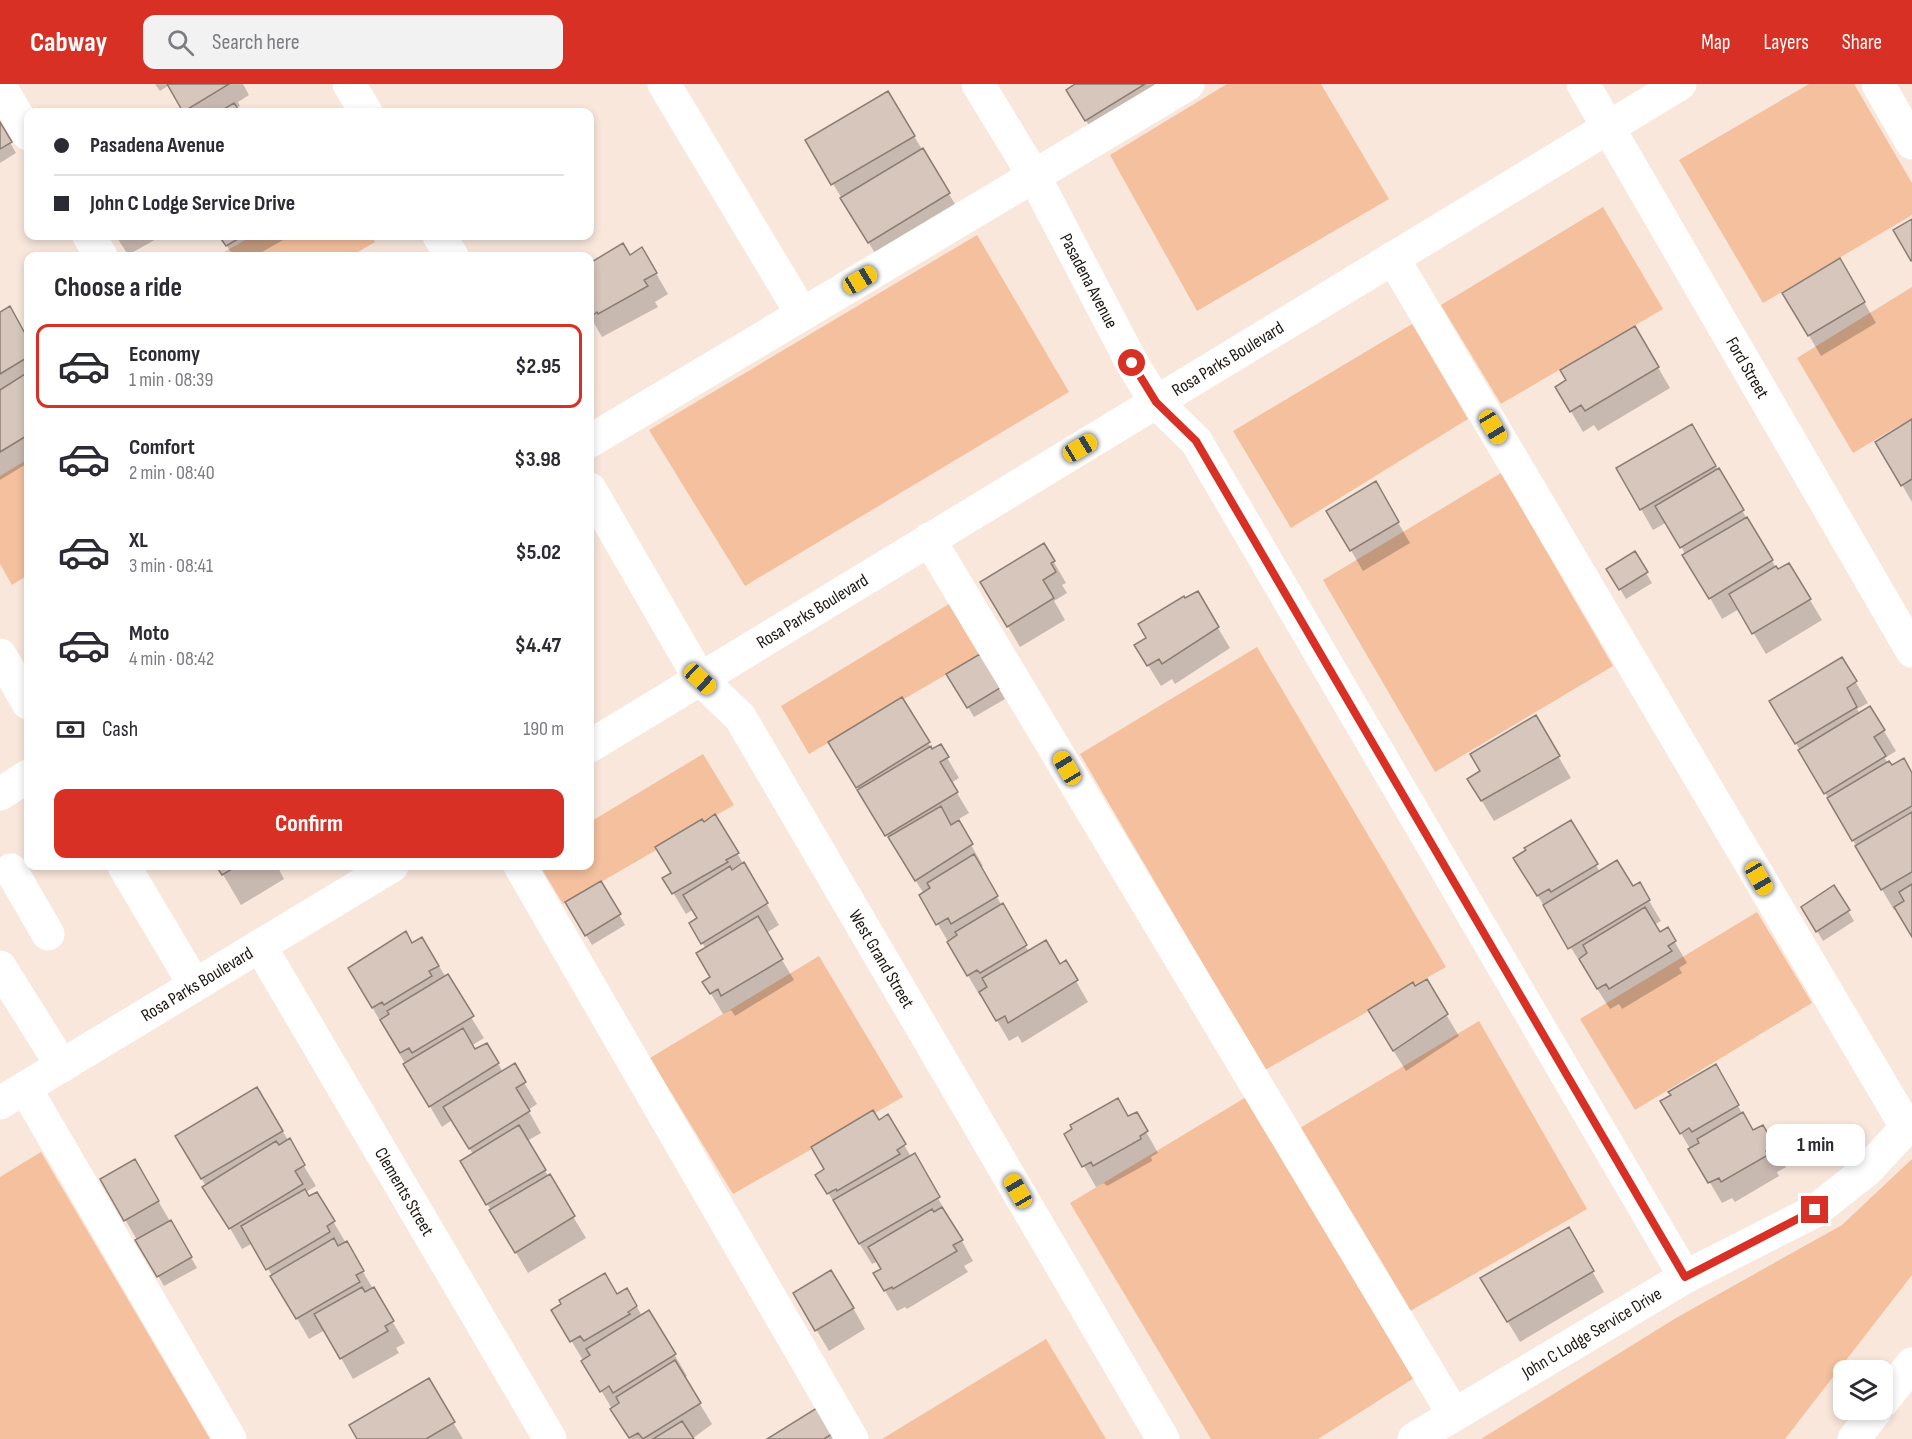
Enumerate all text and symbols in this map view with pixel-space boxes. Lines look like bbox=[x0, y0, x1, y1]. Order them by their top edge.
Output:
search box bbox=[143, 15, 563, 69]
text: Cabway bbox=[30, 26, 107, 59]
icon: search bbox=[164, 26, 197, 59]
text: Search here bbox=[212, 29, 300, 56]
text: Map bbox=[1701, 30, 1730, 55]
text: Layers bbox=[1763, 30, 1809, 55]
text: Share bbox=[1842, 30, 1882, 55]
text: Pasadena Avenue bbox=[90, 132, 225, 159]
text: John C Lodge Service Drive bbox=[90, 190, 295, 217]
street label: Pasadena Avenue bbox=[1055, 230, 1122, 332]
car bbox=[840, 263, 880, 297]
text: Choose a ride bbox=[54, 272, 182, 304]
street label: Rosa Parks Boulevard bbox=[1168, 317, 1287, 401]
street label: Ford Street bbox=[1722, 333, 1774, 403]
icon: car bbox=[57, 339, 111, 393]
text: Economy bbox=[129, 341, 200, 368]
route start bbox=[1118, 349, 1145, 376]
text: $2.95 bbox=[515, 353, 561, 380]
text: 1 min · 08:39 bbox=[129, 368, 213, 392]
car bbox=[1476, 407, 1510, 447]
car bbox=[1060, 431, 1100, 465]
icon: car bbox=[57, 432, 111, 486]
text: Comfort bbox=[129, 434, 195, 461]
text: $3.98 bbox=[514, 446, 561, 473]
text: 2 min · 08:40 bbox=[129, 461, 215, 485]
icon: car bbox=[57, 525, 111, 579]
text: XL bbox=[129, 527, 148, 554]
text: $5.02 bbox=[516, 539, 561, 566]
text: 3 min · 08:41 bbox=[129, 554, 213, 578]
street label: Rosa Parks Boulevard bbox=[753, 569, 872, 653]
icon: car bbox=[57, 618, 111, 672]
text: Moto bbox=[129, 620, 169, 647]
text: $4.47 bbox=[515, 632, 561, 659]
text: 4 min · 08:42 bbox=[129, 647, 214, 671]
car bbox=[681, 660, 719, 698]
icon: cash bbox=[54, 713, 87, 746]
text: Cash bbox=[102, 716, 138, 743]
text: 190 m bbox=[523, 717, 564, 741]
car bbox=[1050, 748, 1084, 788]
button: Confirm bbox=[54, 789, 564, 858]
car bbox=[1742, 858, 1776, 898]
street label: West Grand Street bbox=[845, 906, 919, 1012]
street label: Rosa Parks Boulevard bbox=[137, 942, 257, 1026]
callout: 1 min bbox=[1766, 1123, 1864, 1165]
text: 1 min bbox=[1797, 1133, 1834, 1157]
street label: Clements Street bbox=[370, 1144, 439, 1240]
car bbox=[1001, 1171, 1035, 1211]
route end bbox=[1801, 1196, 1828, 1223]
street label: John C Lodge Service Drive bbox=[1517, 1283, 1665, 1383]
map controls bbox=[1833, 1360, 1893, 1420]
button: layers bbox=[1833, 1360, 1893, 1420]

